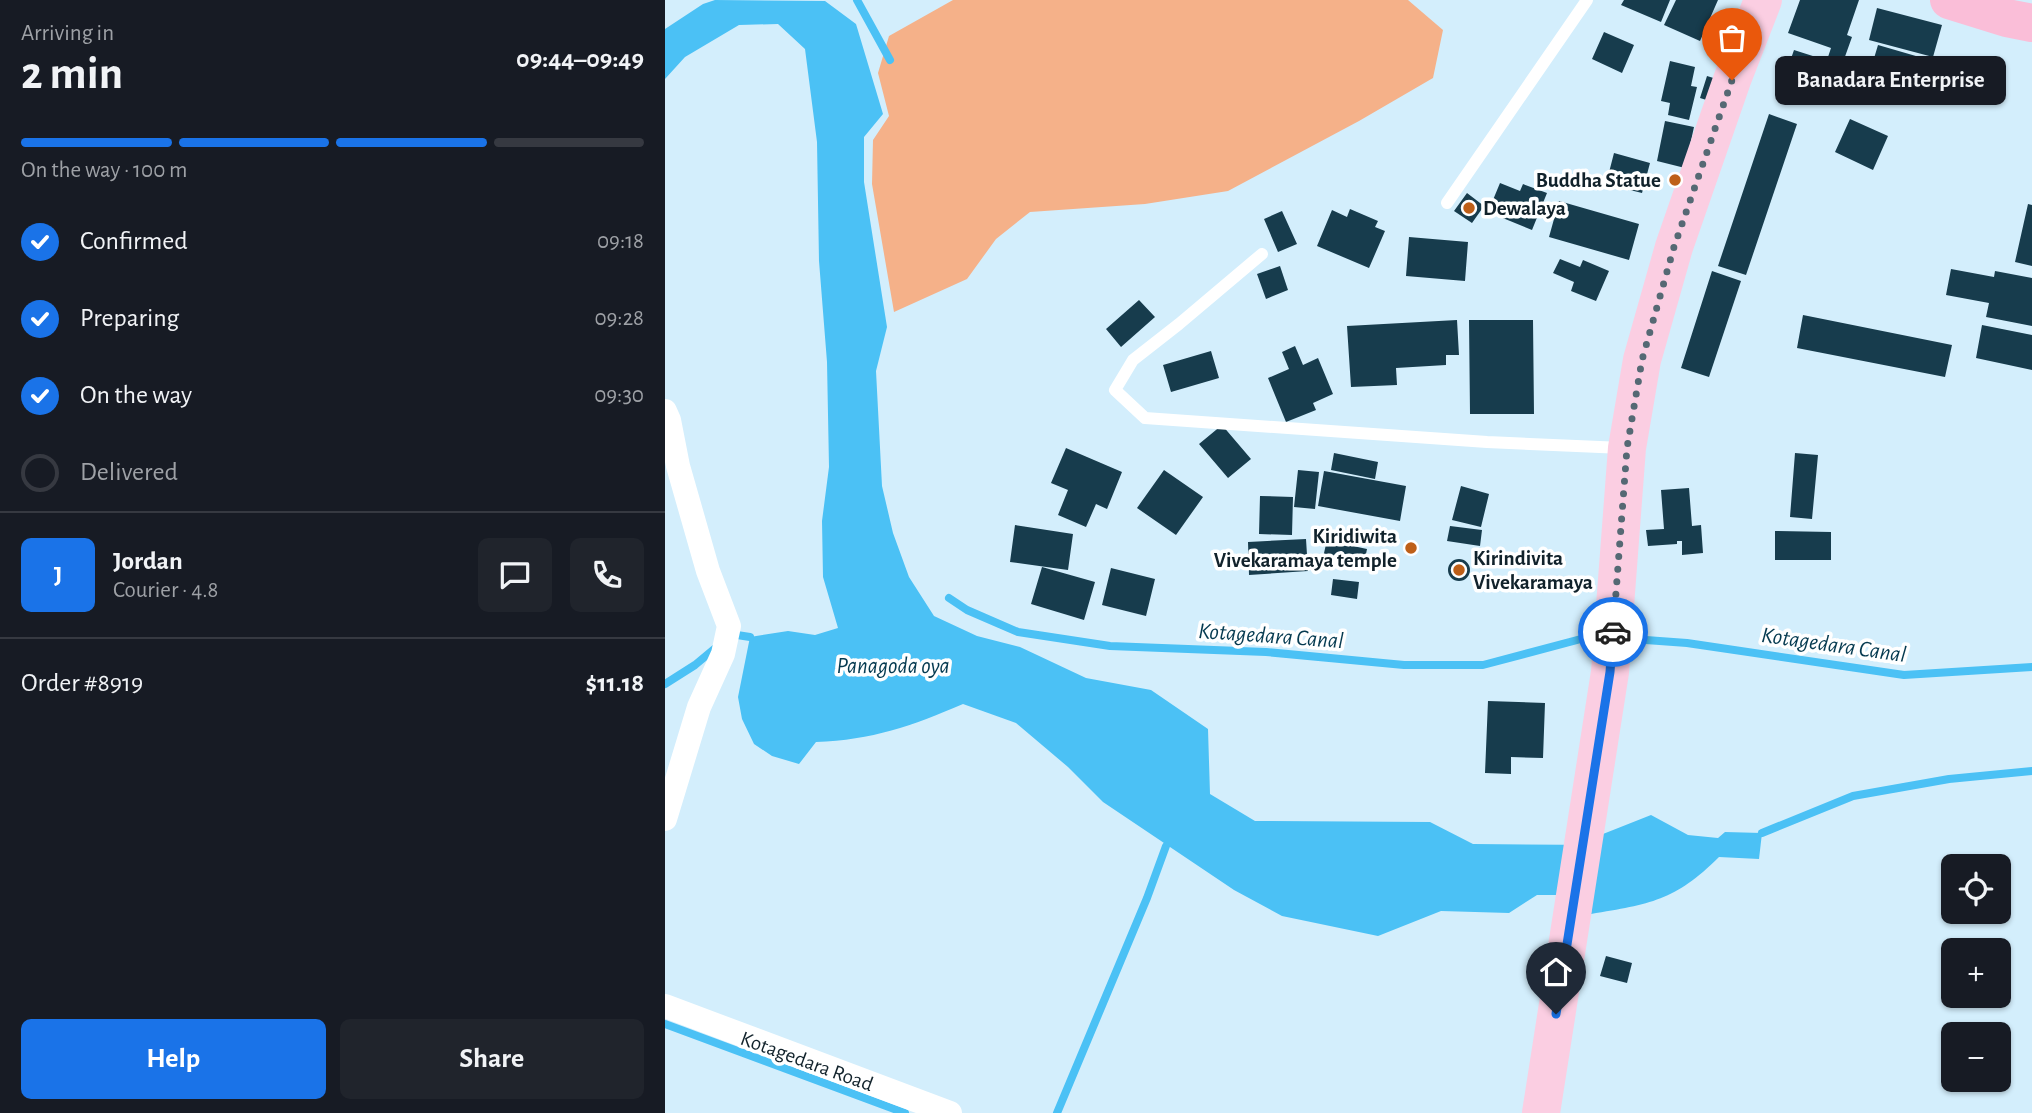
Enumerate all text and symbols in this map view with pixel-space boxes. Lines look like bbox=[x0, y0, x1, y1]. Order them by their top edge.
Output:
pin bbox=[1702, 8, 1762, 80]
icon: bag bbox=[1713, 19, 1751, 57]
text: Arriving in bbox=[21, 22, 114, 45]
text: 09:44–09:49 bbox=[516, 46, 644, 72]
text: 2 min bbox=[21, 51, 123, 97]
callout: Banadara Enterprise bbox=[1774, 56, 2005, 104]
text: Banadara Enterprise bbox=[1796, 69, 1985, 92]
text: On the way · 100 m bbox=[21, 159, 188, 182]
place label: Buddha Statue bbox=[1536, 170, 1661, 191]
marker: Buddha Statue bbox=[1667, 172, 1683, 188]
place label: Dewalaya bbox=[1483, 198, 1566, 219]
marker: Dewalaya bbox=[1461, 200, 1477, 216]
icon: check bbox=[21, 223, 59, 261]
text: Confirmed bbox=[80, 228, 188, 254]
text: 09:18 bbox=[597, 230, 644, 253]
icon: check bbox=[21, 300, 59, 338]
text: Preparing bbox=[80, 305, 179, 331]
text: 09:28 bbox=[594, 307, 644, 330]
icon: check bbox=[21, 377, 59, 415]
text: On the way bbox=[80, 382, 192, 408]
text: 09:30 bbox=[594, 384, 644, 407]
text: Delivered bbox=[80, 459, 178, 485]
place label: Kiridiwita Vivekaramaya temple bbox=[1214, 526, 1397, 571]
button: chat bbox=[478, 538, 552, 612]
button: phone bbox=[570, 538, 644, 612]
marker: Kiridiwita Vivekaramaya temple bbox=[1403, 540, 1419, 556]
text: Jordan bbox=[113, 548, 183, 574]
place label: Kirindivita Vivekaramaya bbox=[1473, 548, 1593, 593]
text: J bbox=[54, 562, 62, 588]
marker: Kirindivita Vivekaramaya bbox=[1451, 562, 1467, 578]
text: Courier · 4.8 bbox=[113, 579, 218, 602]
courier bbox=[1578, 597, 1648, 667]
icon: car bbox=[1594, 613, 1632, 651]
water label: Kotagedara Canal bbox=[1197, 620, 1345, 653]
water label: Kotagedara Canal bbox=[1760, 624, 1908, 667]
water label: Panagoda oya bbox=[836, 655, 950, 678]
text: Order #8919 bbox=[21, 670, 143, 696]
text: $11.18 bbox=[585, 670, 644, 696]
map controls bbox=[1941, 854, 2011, 1092]
button: locate bbox=[1941, 854, 2011, 924]
button: + bbox=[1941, 938, 2011, 1008]
pin bbox=[1526, 942, 1586, 1014]
icon: home bbox=[1537, 953, 1575, 991]
button: Help bbox=[21, 1019, 326, 1099]
button: Share bbox=[340, 1019, 644, 1099]
button: − bbox=[1941, 1022, 2011, 1092]
street label: Kotagedara Road bbox=[738, 1028, 876, 1095]

